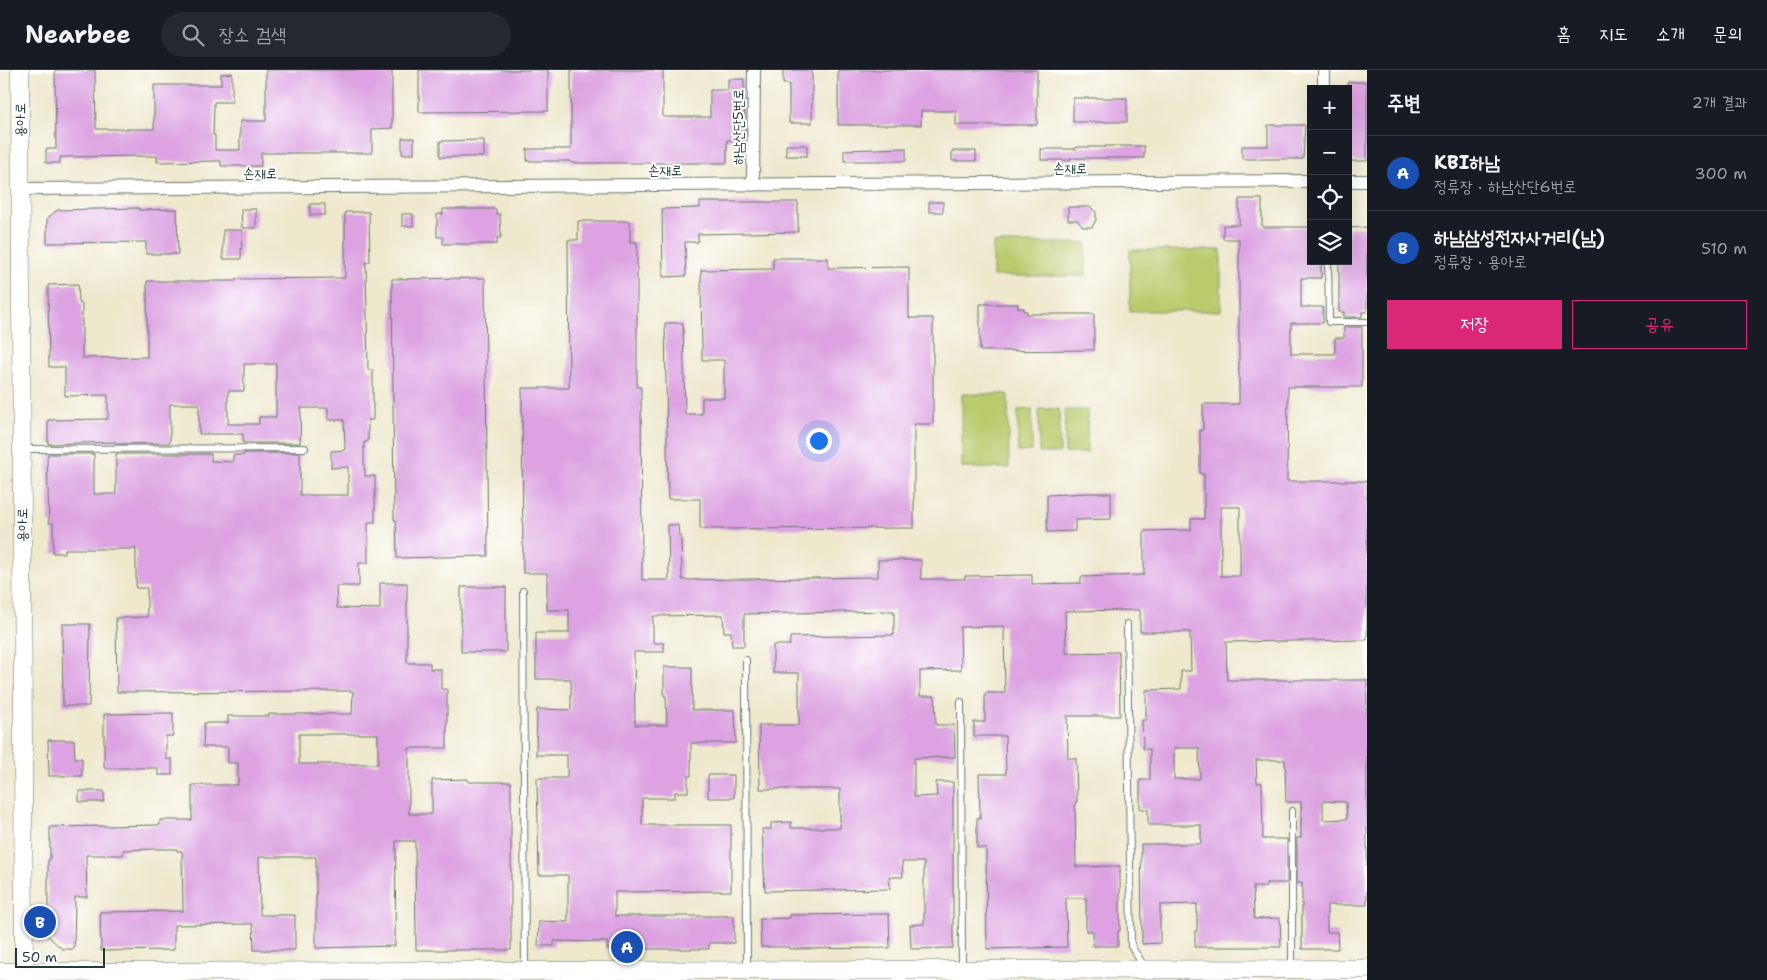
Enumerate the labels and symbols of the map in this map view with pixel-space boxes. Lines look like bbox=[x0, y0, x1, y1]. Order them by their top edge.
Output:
street label: 하남산단5번로 bbox=[729, 89, 747, 165]
street label: 용아로 bbox=[11, 103, 29, 137]
street label: 손재로 bbox=[1053, 159, 1087, 177]
street label: 손재로 bbox=[648, 161, 682, 179]
street label: 손재로 bbox=[243, 164, 277, 182]
your location bbox=[806, 428, 832, 454]
street label: 용아로 bbox=[13, 508, 31, 542]
pin: B bbox=[24, 903, 56, 941]
pin: A bbox=[611, 928, 643, 966]
scale bar bbox=[15, 945, 105, 968]

